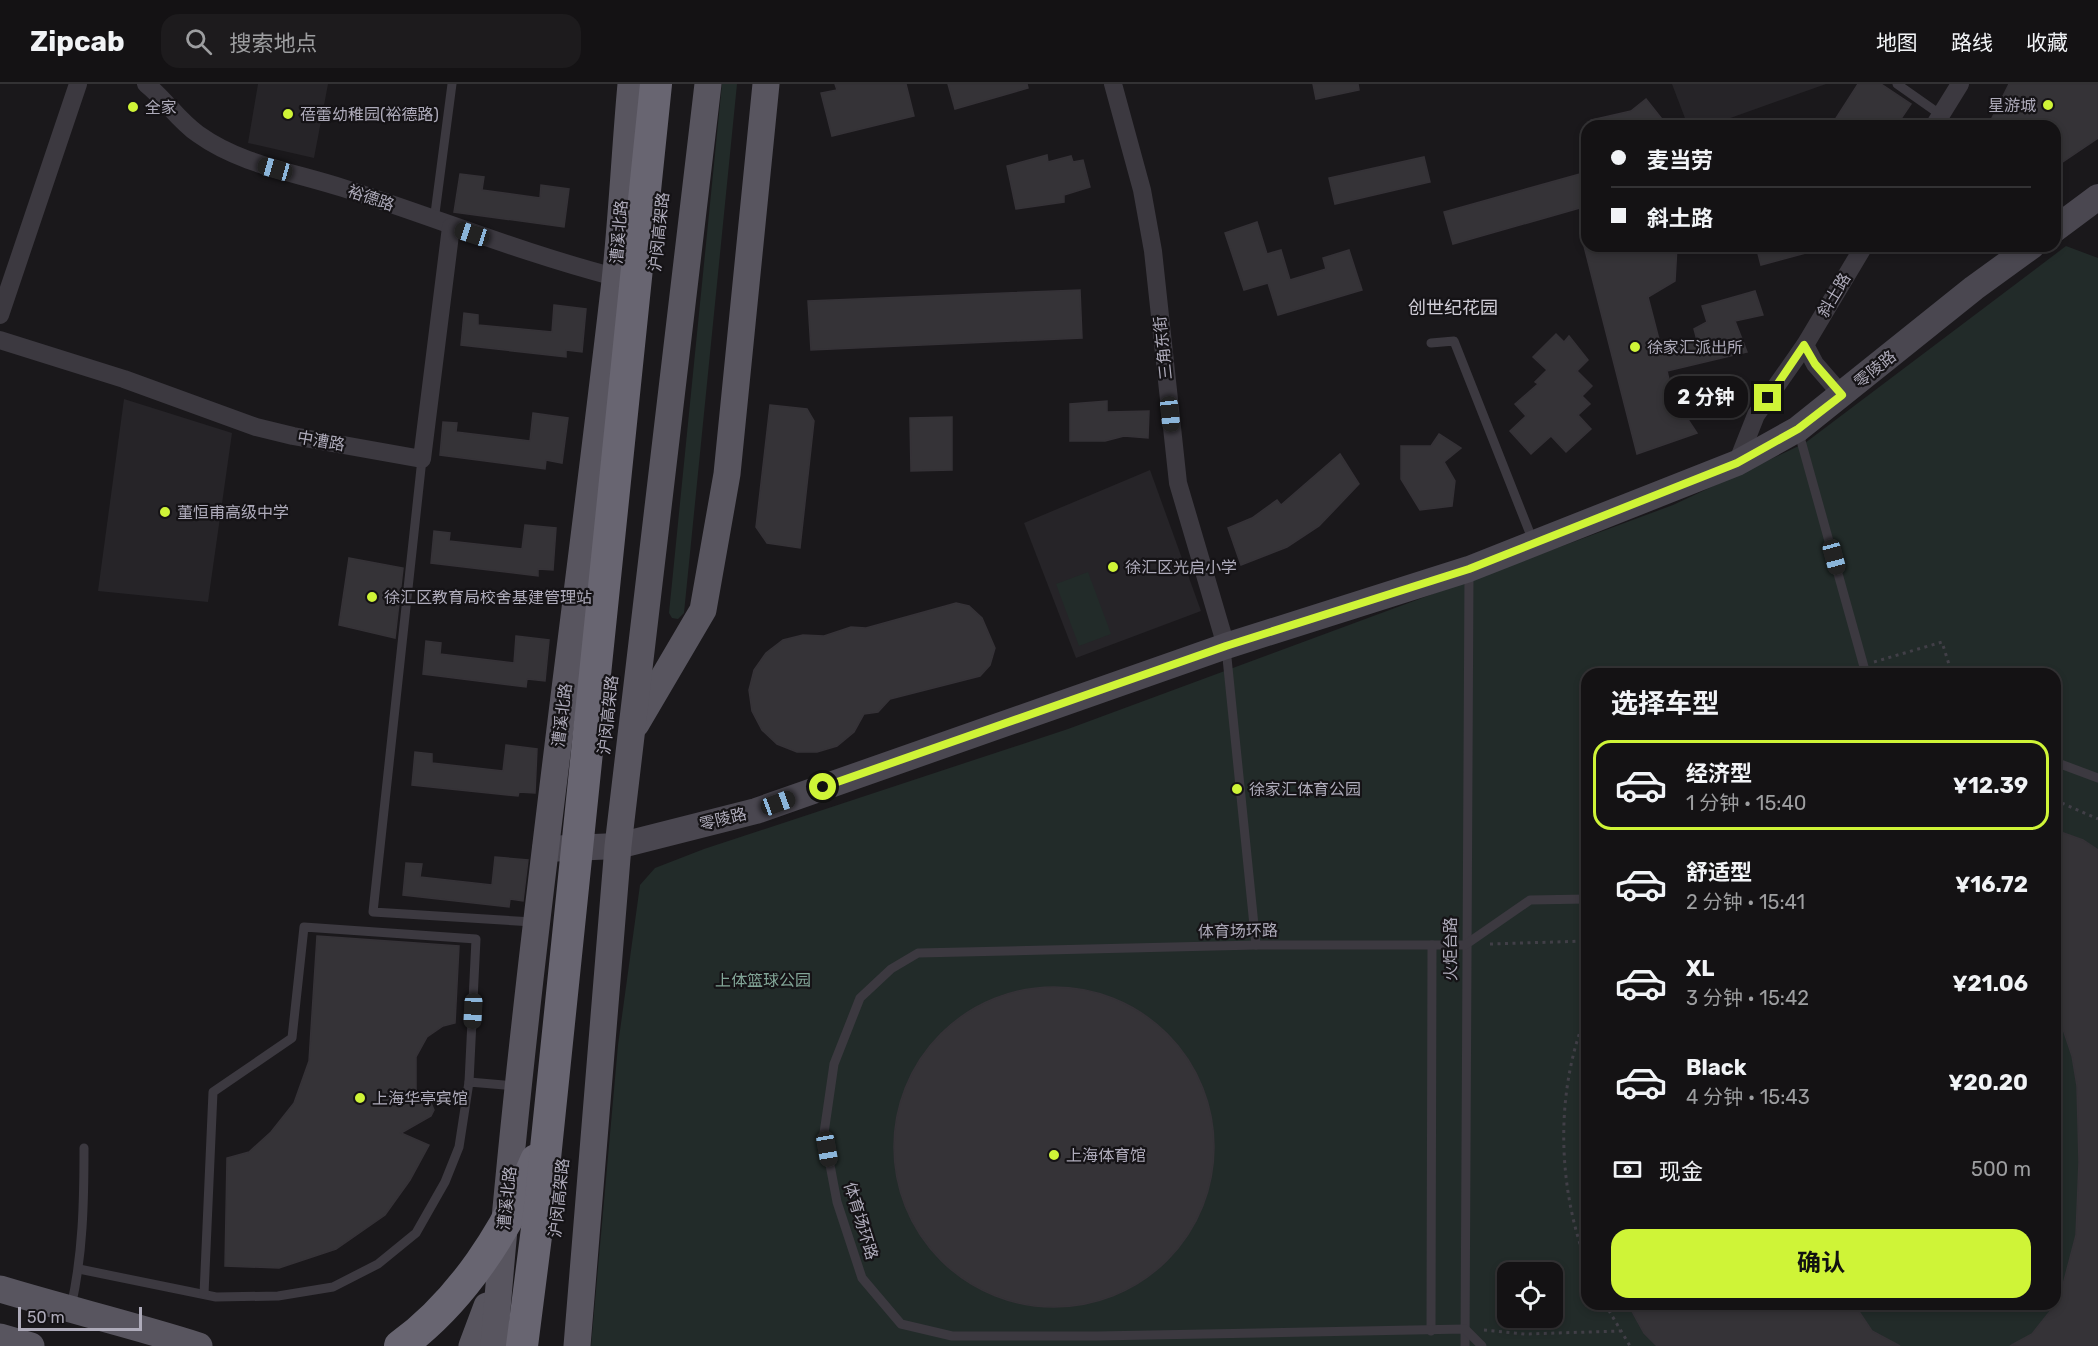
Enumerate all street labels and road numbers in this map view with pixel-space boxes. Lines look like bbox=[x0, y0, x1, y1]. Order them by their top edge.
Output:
street label: 裕德路 bbox=[345, 181, 397, 215]
street label: 沪闵高架路 bbox=[645, 191, 673, 273]
street label: 漕溪北路 bbox=[607, 199, 631, 265]
street label: 斜土路 bbox=[1813, 270, 1855, 320]
street label: 三角东街 bbox=[1150, 315, 1176, 381]
street label: 零陵路 bbox=[1850, 347, 1900, 391]
street label: 中漕路 bbox=[296, 427, 346, 455]
street label: 沪闵高架路 bbox=[594, 674, 622, 756]
street label: 漕溪北路 bbox=[549, 682, 575, 748]
street label: 零陵路 bbox=[697, 804, 749, 834]
street label: 火炬台路 bbox=[1441, 917, 1460, 981]
street label: 体育场环路 bbox=[1198, 921, 1278, 941]
street label: 沪闵高架路 bbox=[545, 1157, 573, 1239]
street label: 漕溪北路 bbox=[494, 1165, 520, 1231]
street label: 体育场环路 bbox=[840, 1180, 882, 1262]

